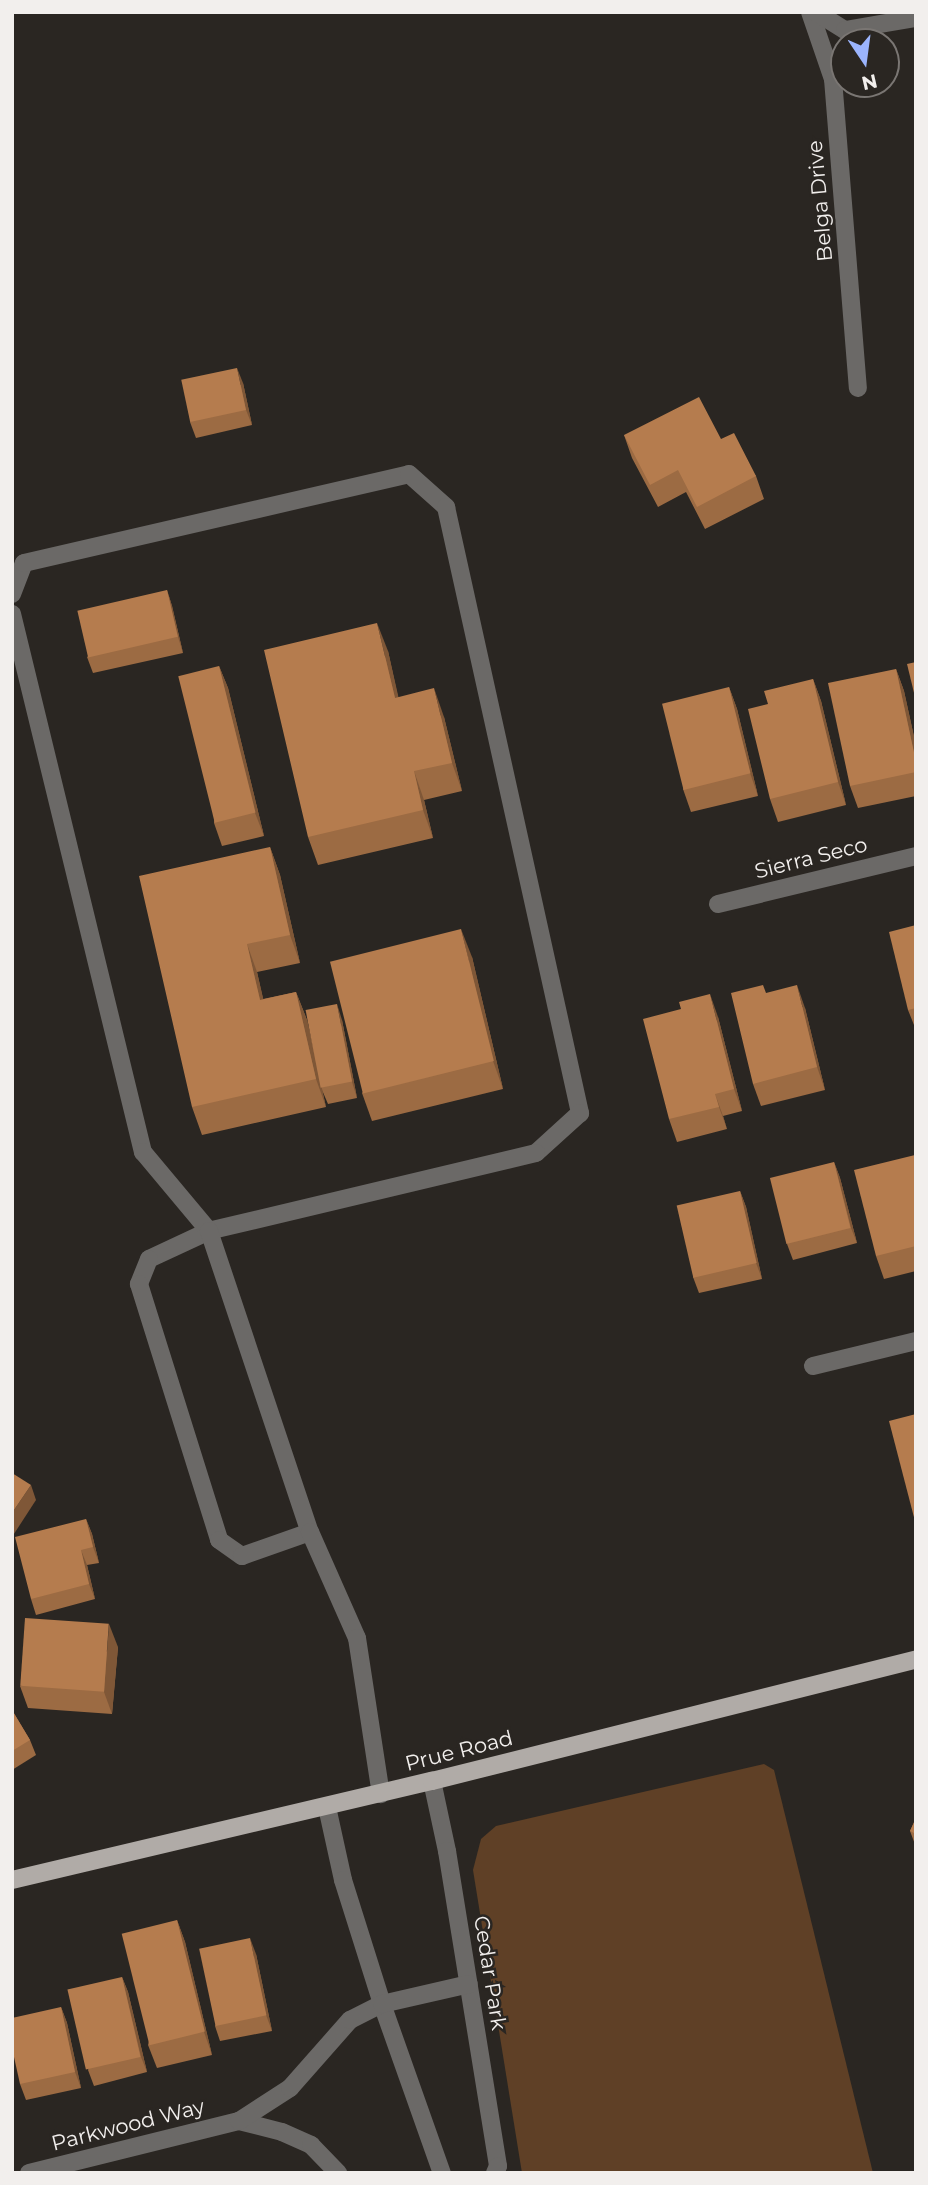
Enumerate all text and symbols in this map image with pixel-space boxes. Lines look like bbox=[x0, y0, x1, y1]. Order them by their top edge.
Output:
north arrow bbox=[830, 28, 900, 98]
text: N bbox=[859, 69, 879, 95]
street label: Belga Drive bbox=[802, 139, 838, 263]
street label: Sierra Seco bbox=[752, 832, 870, 884]
street label: Prue Road bbox=[402, 1725, 516, 1777]
street label: Cedar Park bbox=[469, 1914, 511, 2032]
street label: Parkwood Way bbox=[49, 2094, 207, 2156]

